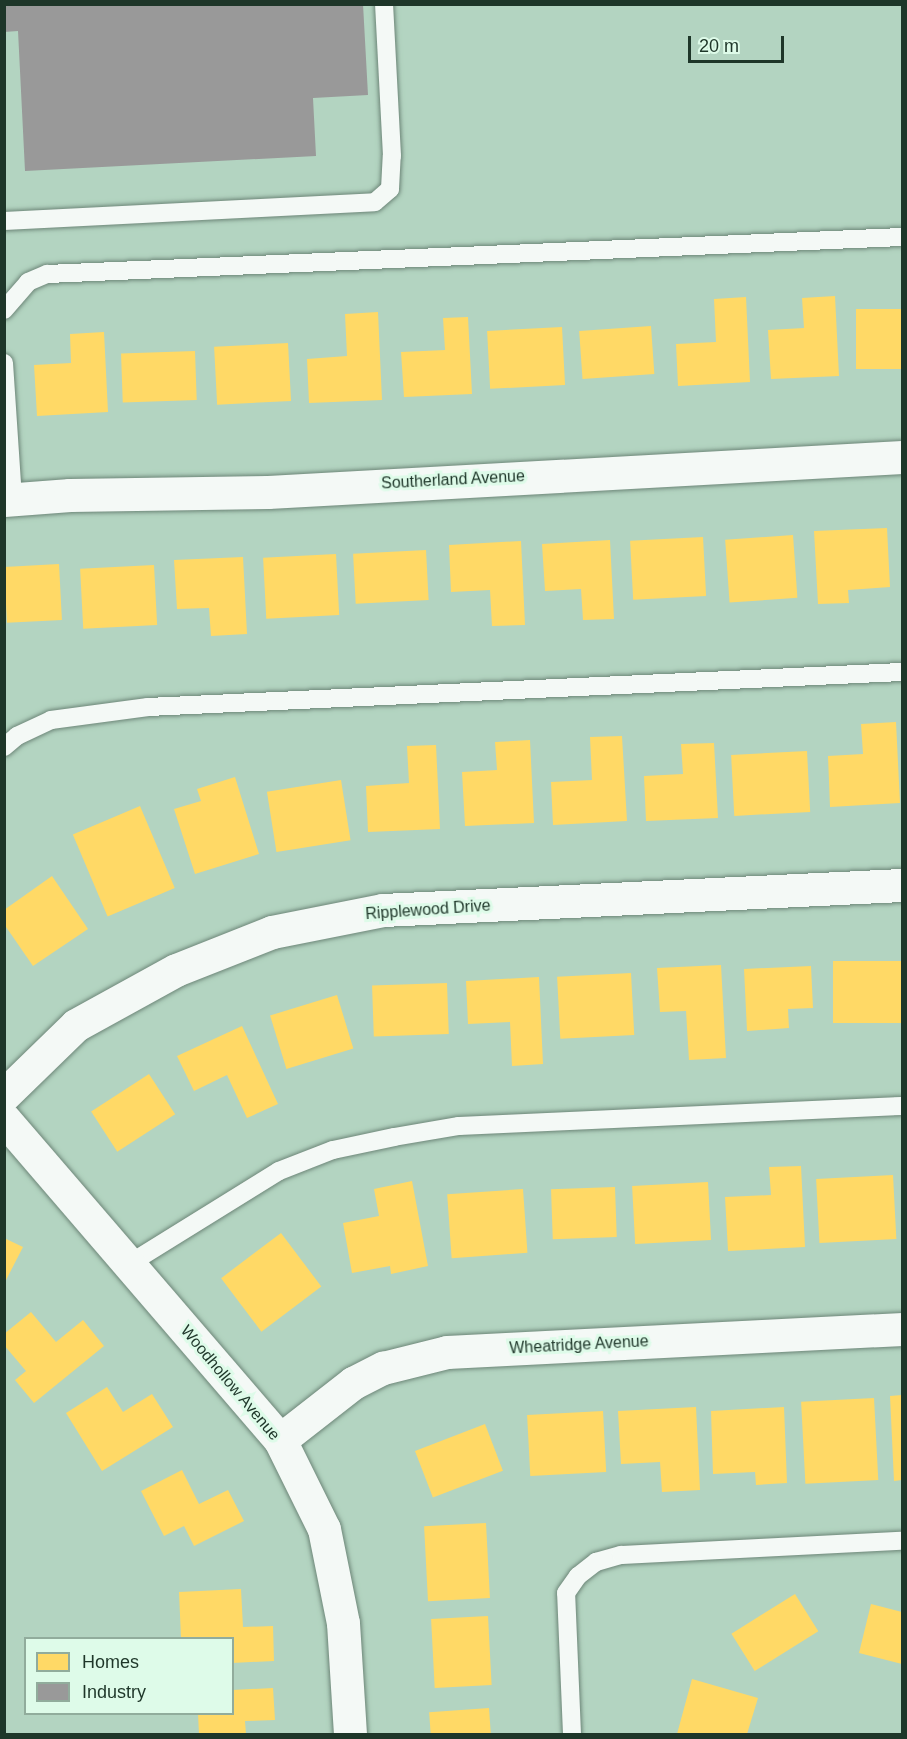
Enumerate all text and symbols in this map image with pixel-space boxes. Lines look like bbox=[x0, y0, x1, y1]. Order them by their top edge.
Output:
scale bar bbox=[691, 24, 787, 62]
text: 20 m bbox=[699, 36, 739, 56]
street label: Southerland Avenue bbox=[380, 467, 526, 493]
street label: Ripplewood Drive bbox=[365, 896, 491, 924]
street label: Woodhollow Avenue bbox=[176, 1321, 284, 1445]
street label: Wheatridge Avenue bbox=[508, 1332, 650, 1358]
legend bbox=[24, 1637, 234, 1715]
text: Homes bbox=[82, 1652, 139, 1672]
text: Industry bbox=[82, 1682, 146, 1702]

